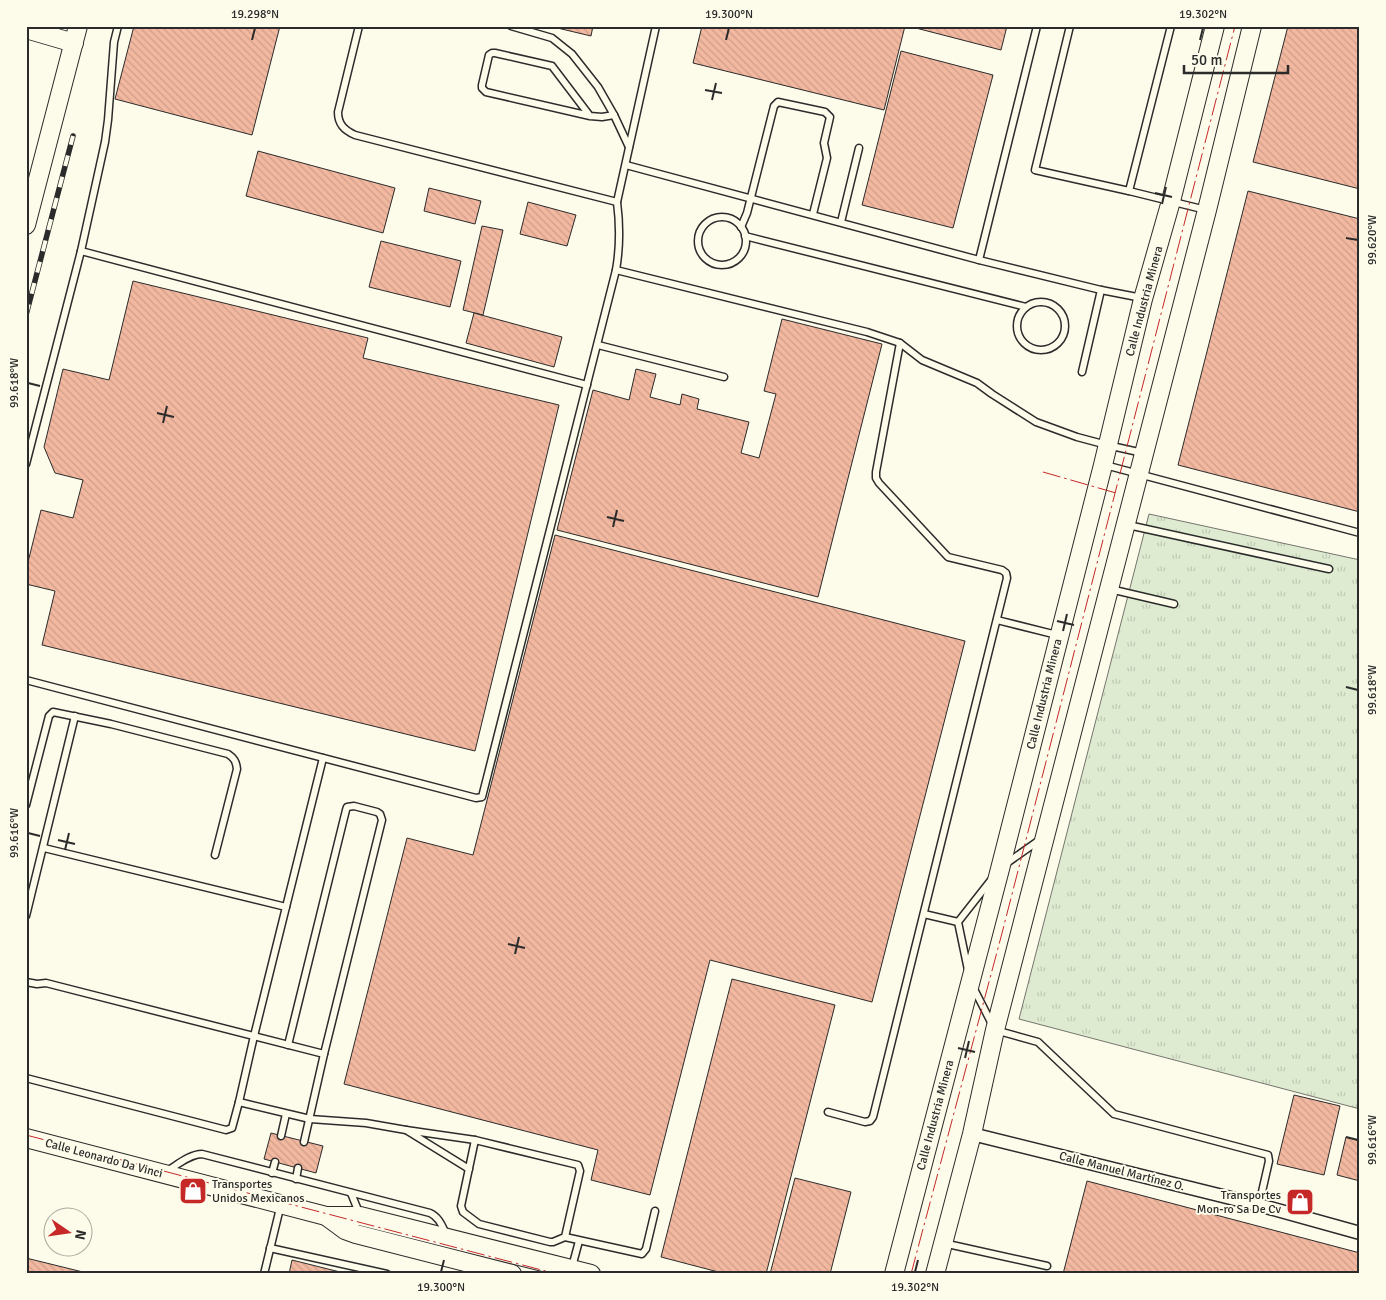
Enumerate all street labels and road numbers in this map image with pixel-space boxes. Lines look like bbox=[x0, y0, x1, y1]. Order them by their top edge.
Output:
street label: Calle Industria Minera bbox=[1123, 244, 1166, 358]
street label: Calle Industria Minera bbox=[1023, 637, 1066, 751]
street label: Calle Industria Minera bbox=[914, 1058, 957, 1172]
street label: Calle Leonardo Da Vinci bbox=[43, 1136, 164, 1181]
street label: Calle Manuel Martínez O. bbox=[1058, 1149, 1186, 1194]

